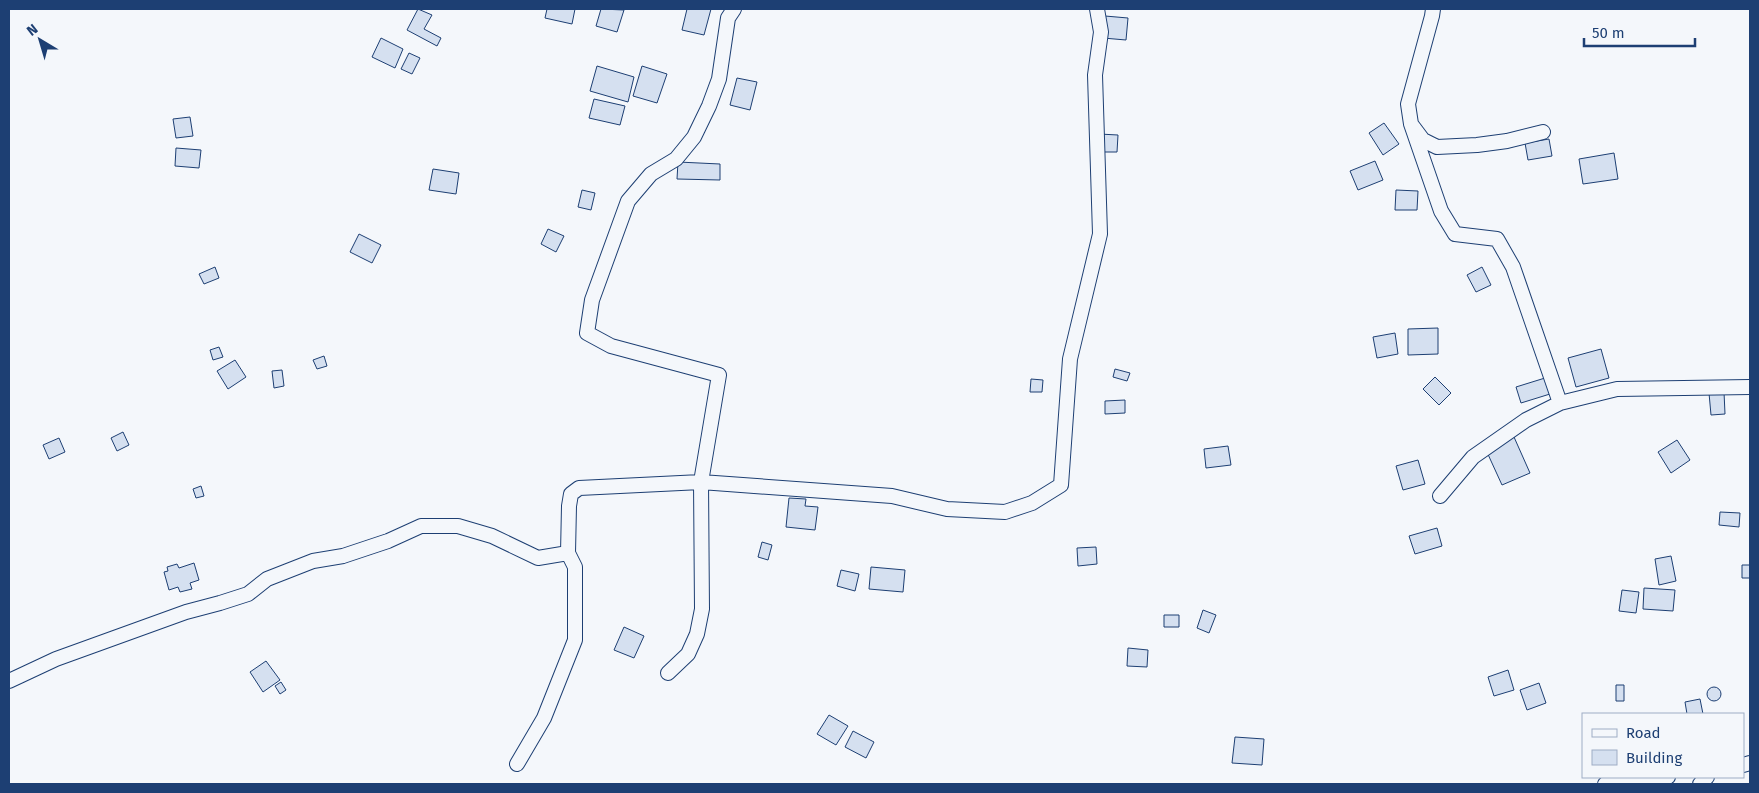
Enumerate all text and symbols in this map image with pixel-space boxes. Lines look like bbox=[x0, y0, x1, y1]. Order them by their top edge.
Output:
north arrow bbox=[15, 15, 65, 65]
scale bar bbox=[1584, 15, 1695, 47]
text: N bbox=[23, 21, 41, 40]
text: 50 m bbox=[1592, 24, 1625, 42]
legend bbox=[1582, 713, 1744, 778]
text: Road bbox=[1626, 724, 1661, 742]
text: Building bbox=[1626, 749, 1682, 767]

